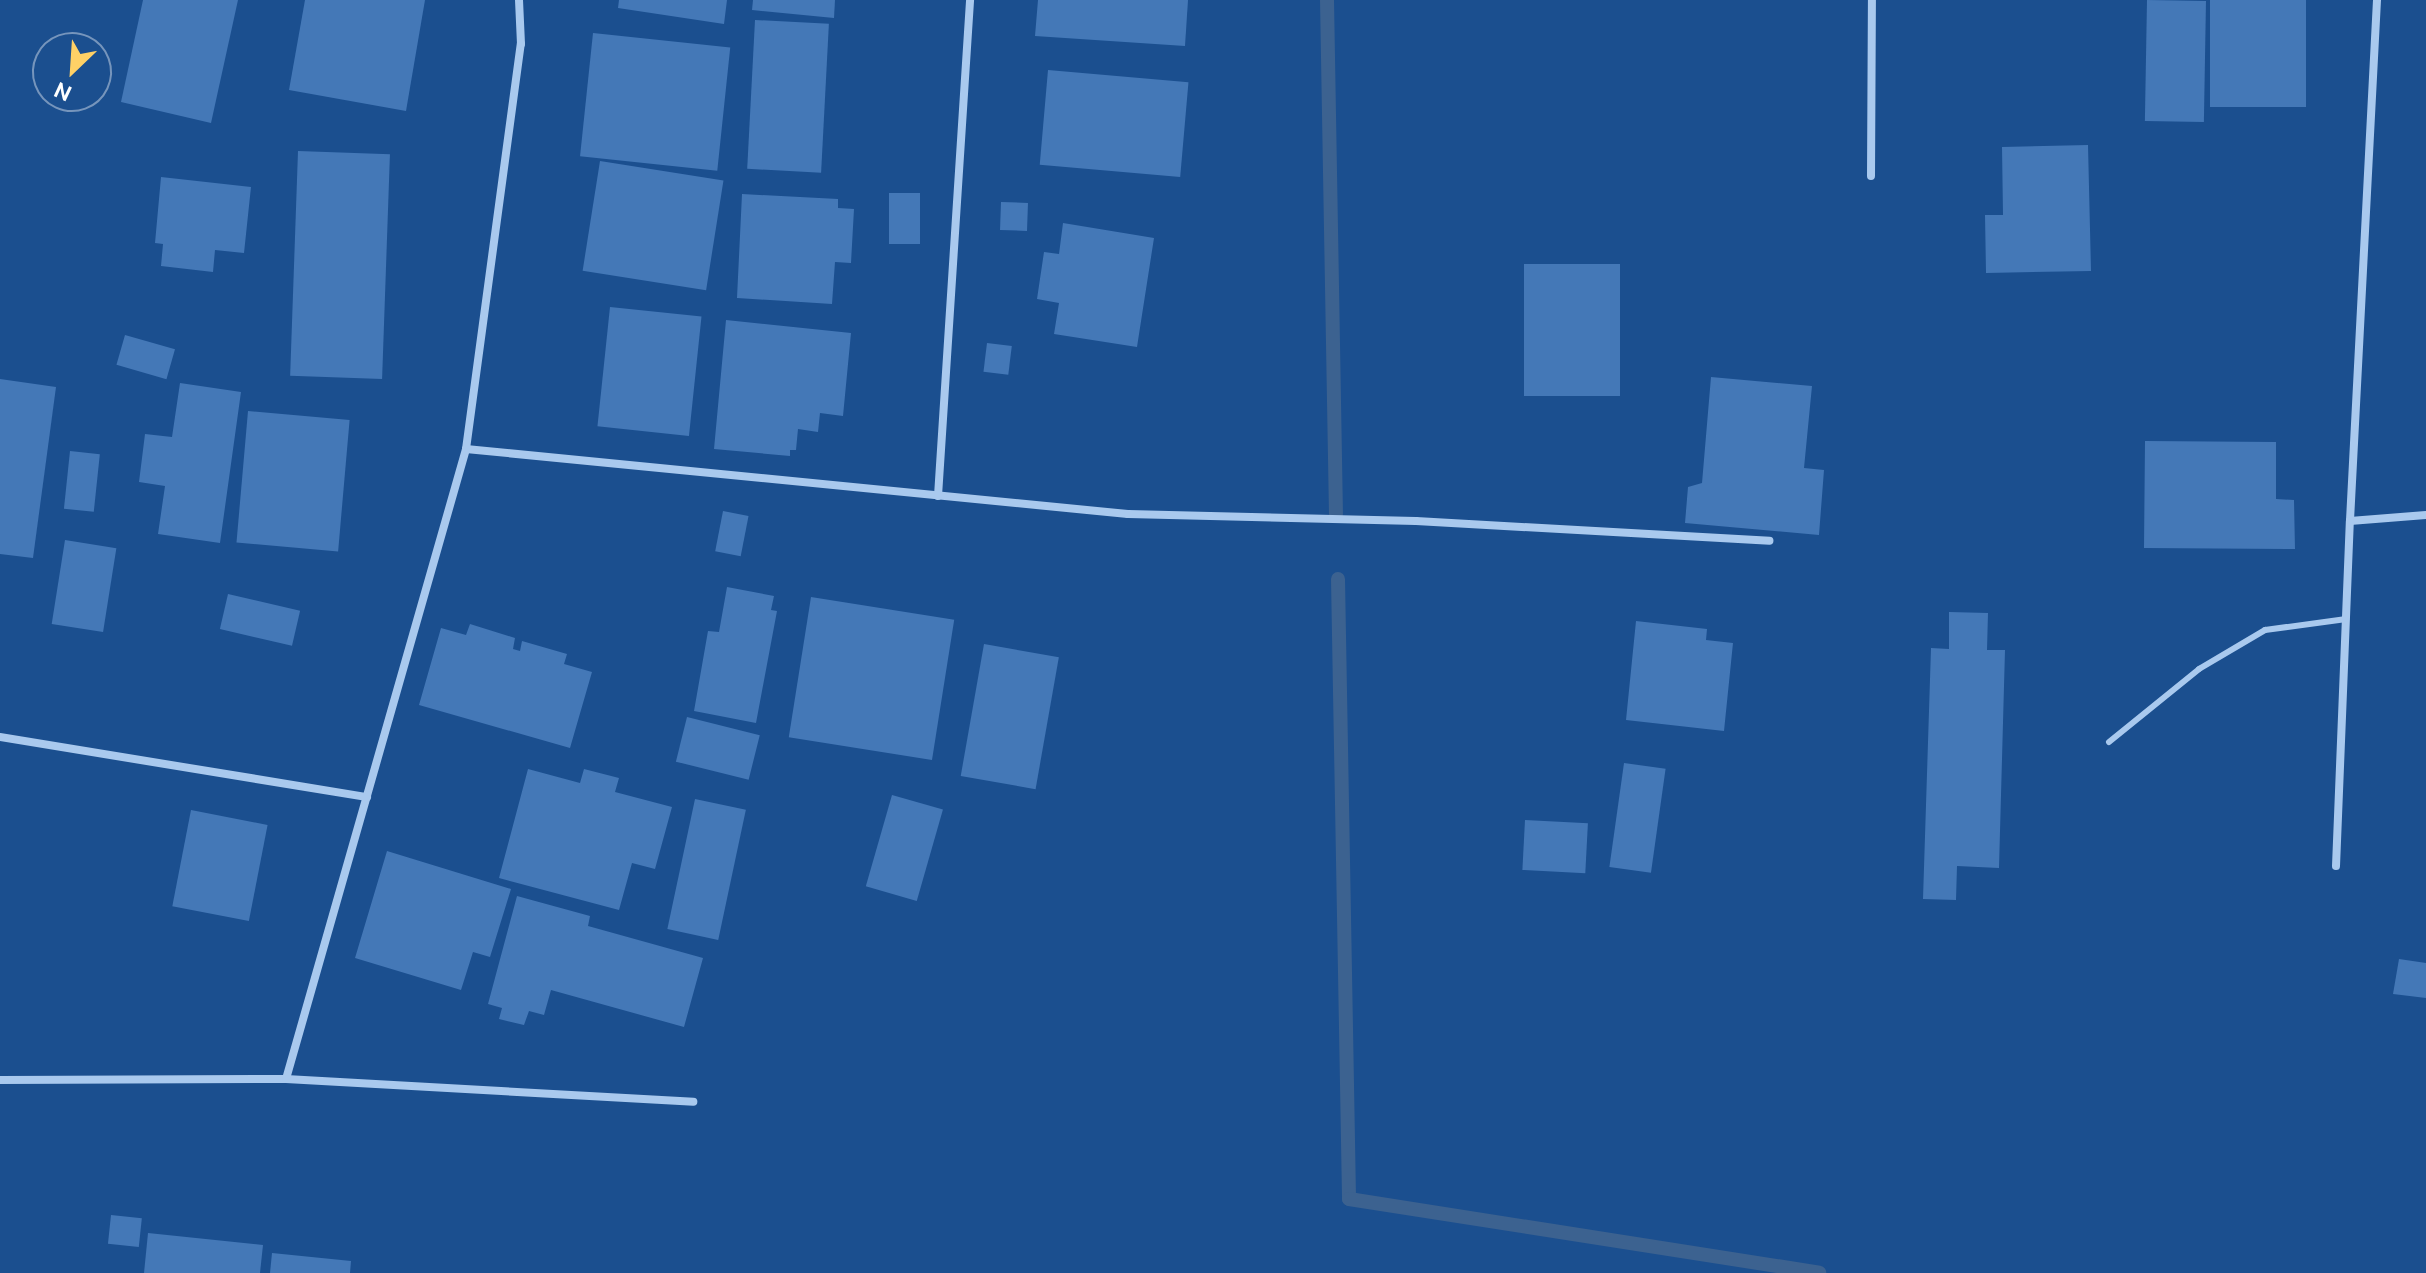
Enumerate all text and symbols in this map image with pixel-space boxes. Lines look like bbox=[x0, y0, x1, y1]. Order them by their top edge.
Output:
north arrow bbox=[32, 32, 112, 112]
text: N bbox=[50, 78, 75, 107]

